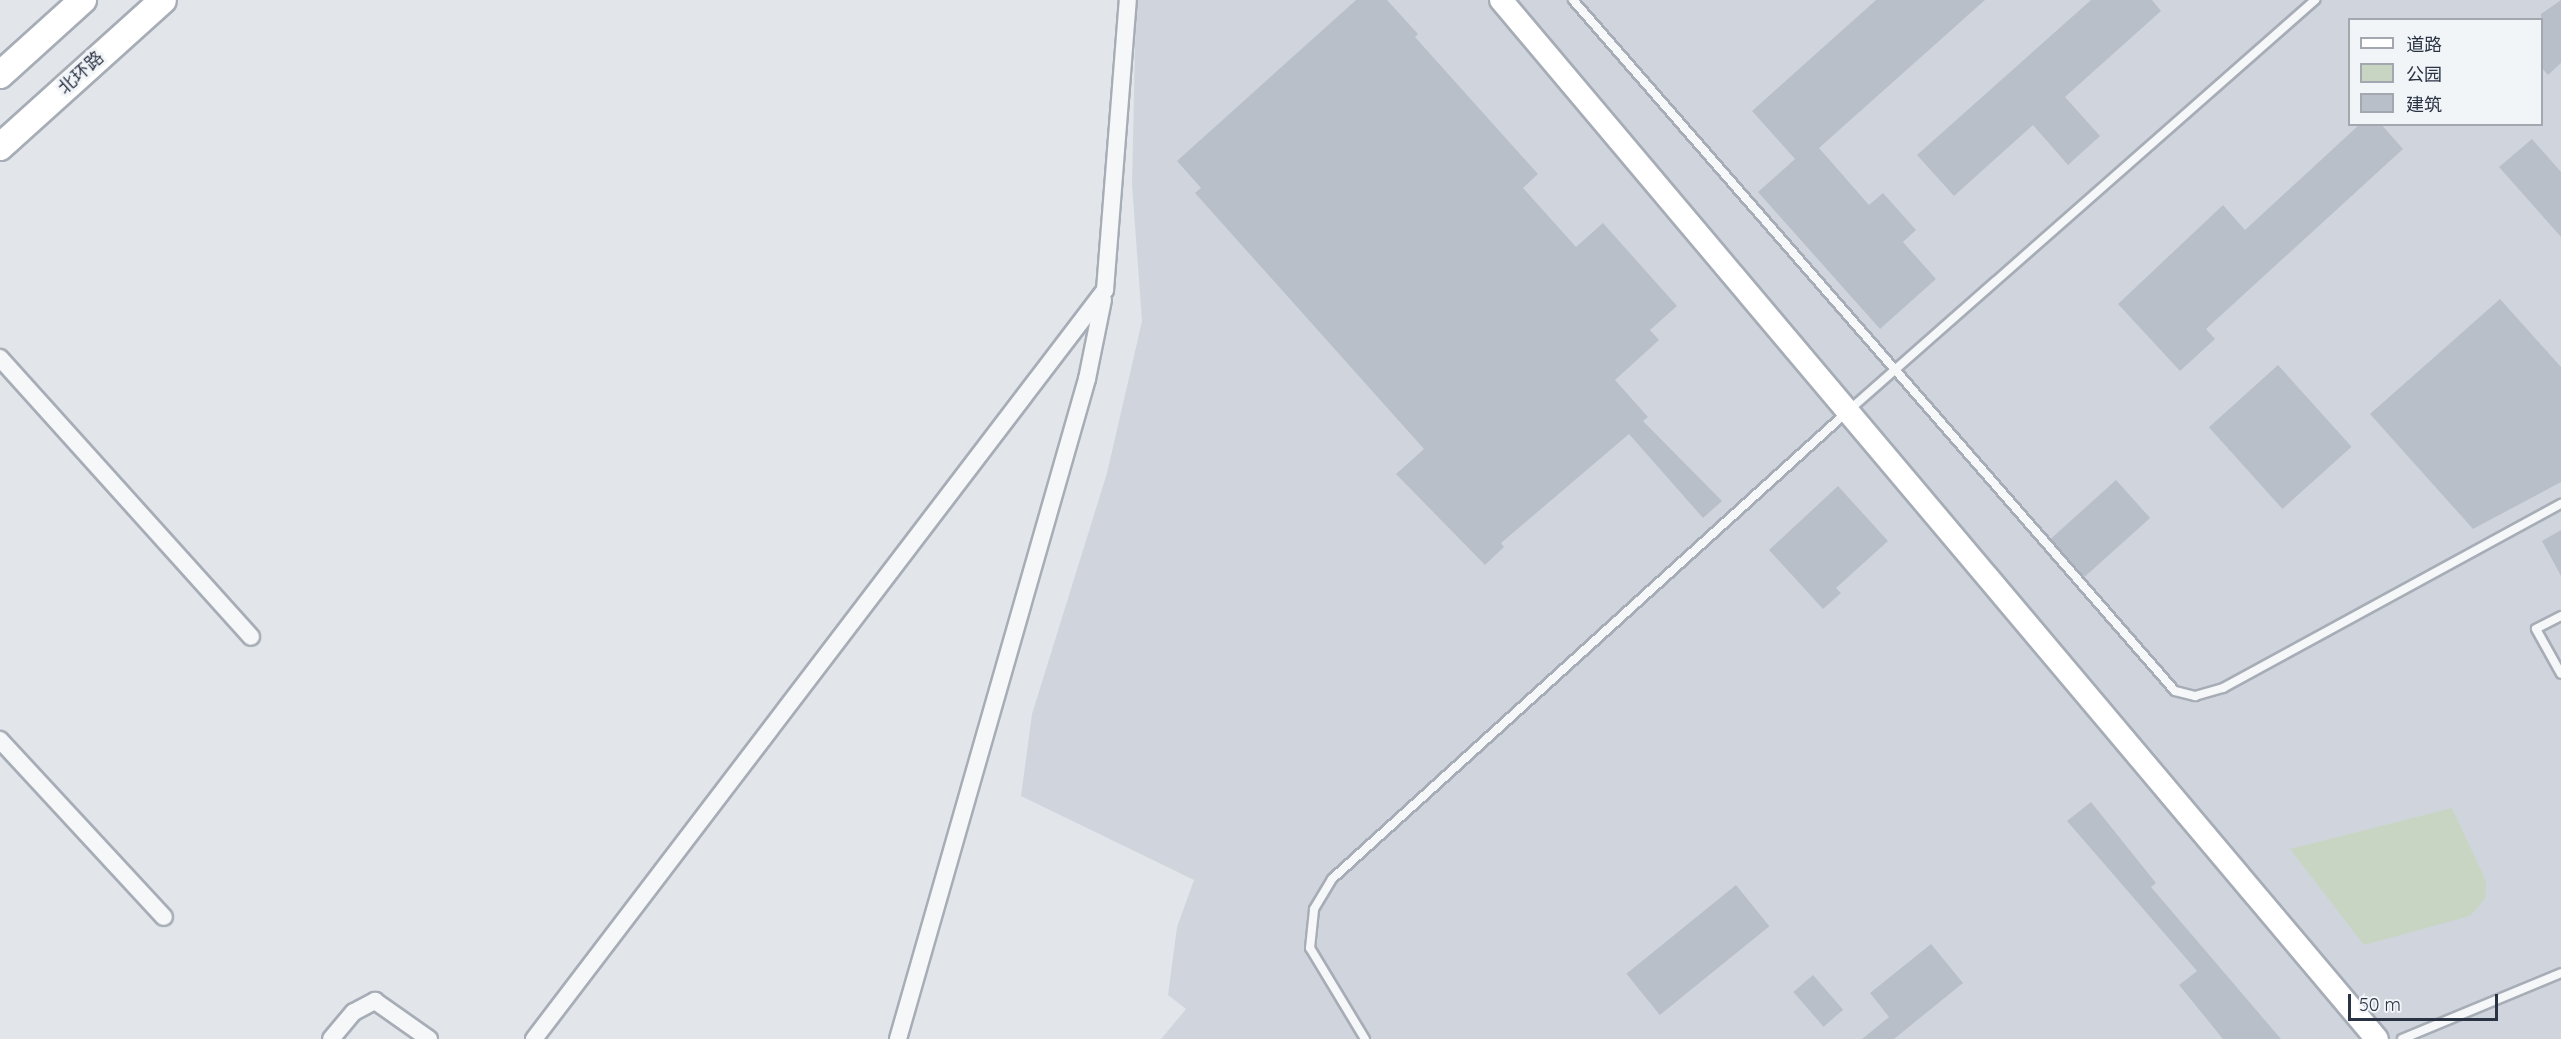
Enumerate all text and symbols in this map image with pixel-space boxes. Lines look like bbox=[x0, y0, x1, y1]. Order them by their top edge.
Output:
legend bbox=[2348, 18, 2543, 126]
text: 道路 bbox=[2406, 33, 2442, 56]
street label: 北环路 bbox=[54, 47, 108, 99]
text: 公园 bbox=[2406, 63, 2442, 86]
text: 建筑 bbox=[2406, 93, 2442, 116]
scale bar bbox=[2351, 982, 2501, 1020]
text: 50 m bbox=[2359, 993, 2401, 1016]

